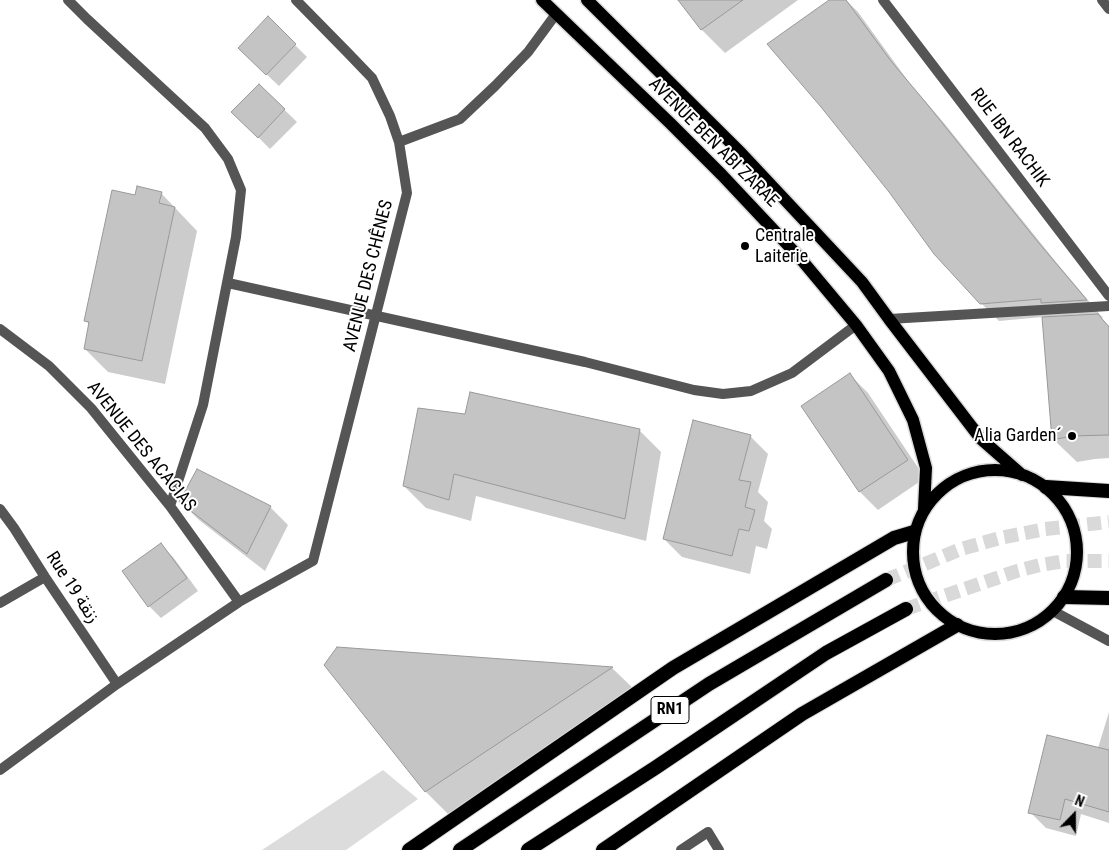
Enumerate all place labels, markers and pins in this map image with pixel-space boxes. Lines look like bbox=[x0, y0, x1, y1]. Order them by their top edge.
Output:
place label: Centrale Laiterie bbox=[755, 225, 814, 268]
marker: Centrale Laiterie bbox=[739, 240, 751, 252]
place label: Alia Garden´ bbox=[974, 425, 1062, 447]
marker: Alia Garden´ bbox=[1066, 430, 1078, 442]

